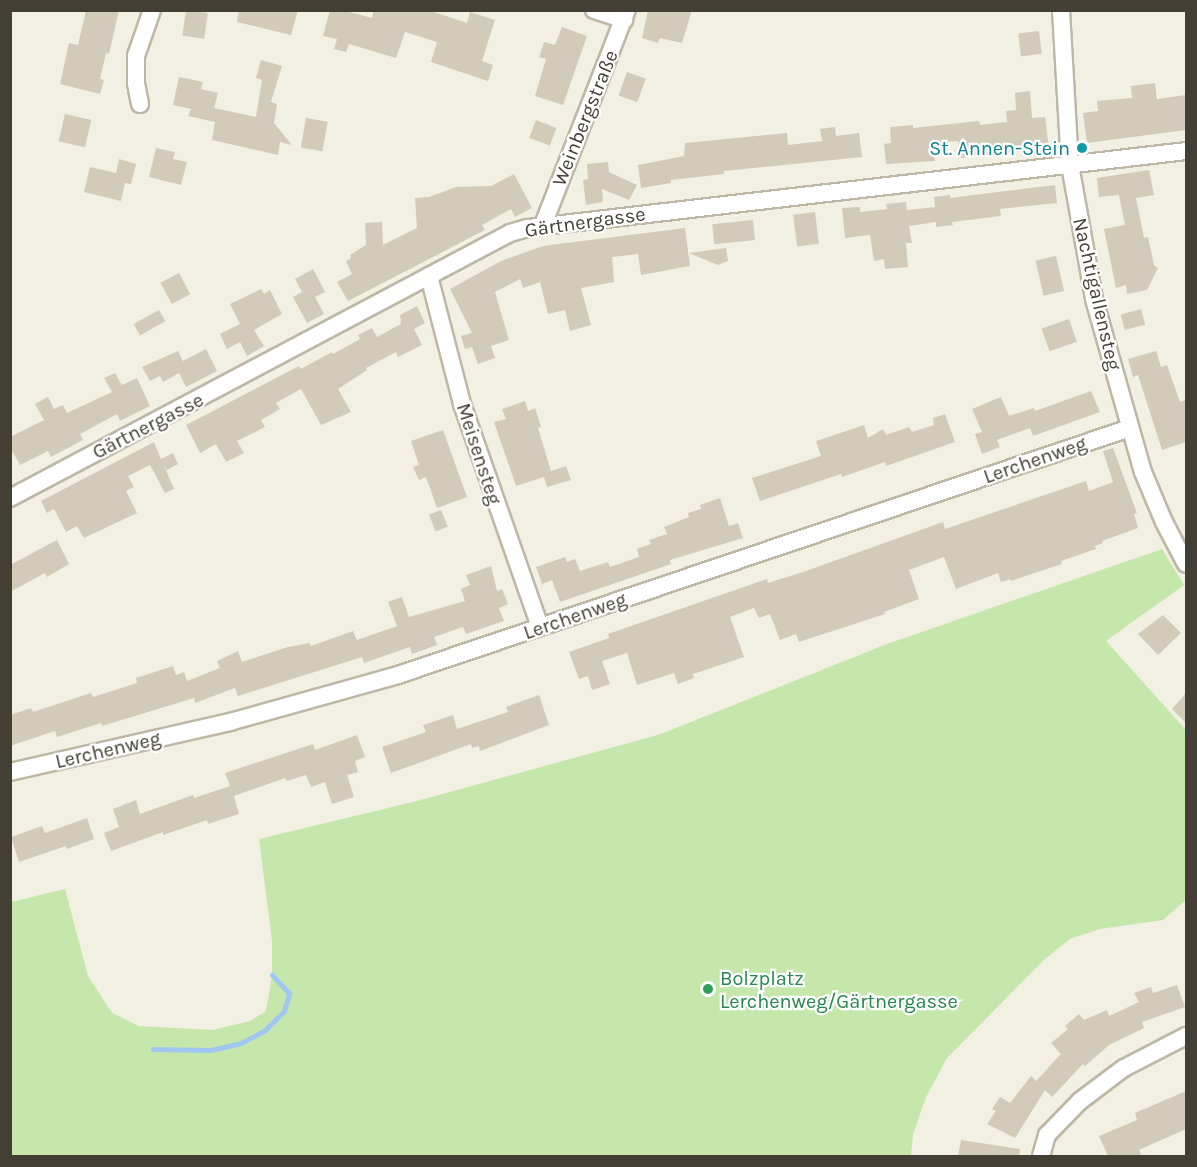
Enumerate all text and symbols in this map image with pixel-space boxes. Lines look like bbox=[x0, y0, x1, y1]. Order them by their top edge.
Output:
street label: Weinbergstraße bbox=[547, 46, 623, 190]
place label: St. Annen-Stein bbox=[929, 136, 1070, 160]
marker: St. Annen-Stein bbox=[1075, 141, 1089, 155]
street label: Gärtnergasse bbox=[523, 202, 647, 242]
street label: Nachtigallensteg bbox=[1068, 215, 1126, 373]
street label: Gärtnergasse bbox=[88, 388, 208, 464]
street label: Meisensteg bbox=[451, 400, 507, 508]
street label: Lerchenweg bbox=[980, 431, 1090, 489]
street label: Lerchenweg bbox=[520, 587, 630, 645]
street label: Lerchenweg bbox=[53, 726, 163, 774]
place label: Bolzplatz Lerchenweg/Gärtnergasse bbox=[720, 966, 958, 1013]
marker: Bolzplatz Lerchenweg/Gärtnergasse bbox=[701, 982, 715, 996]

